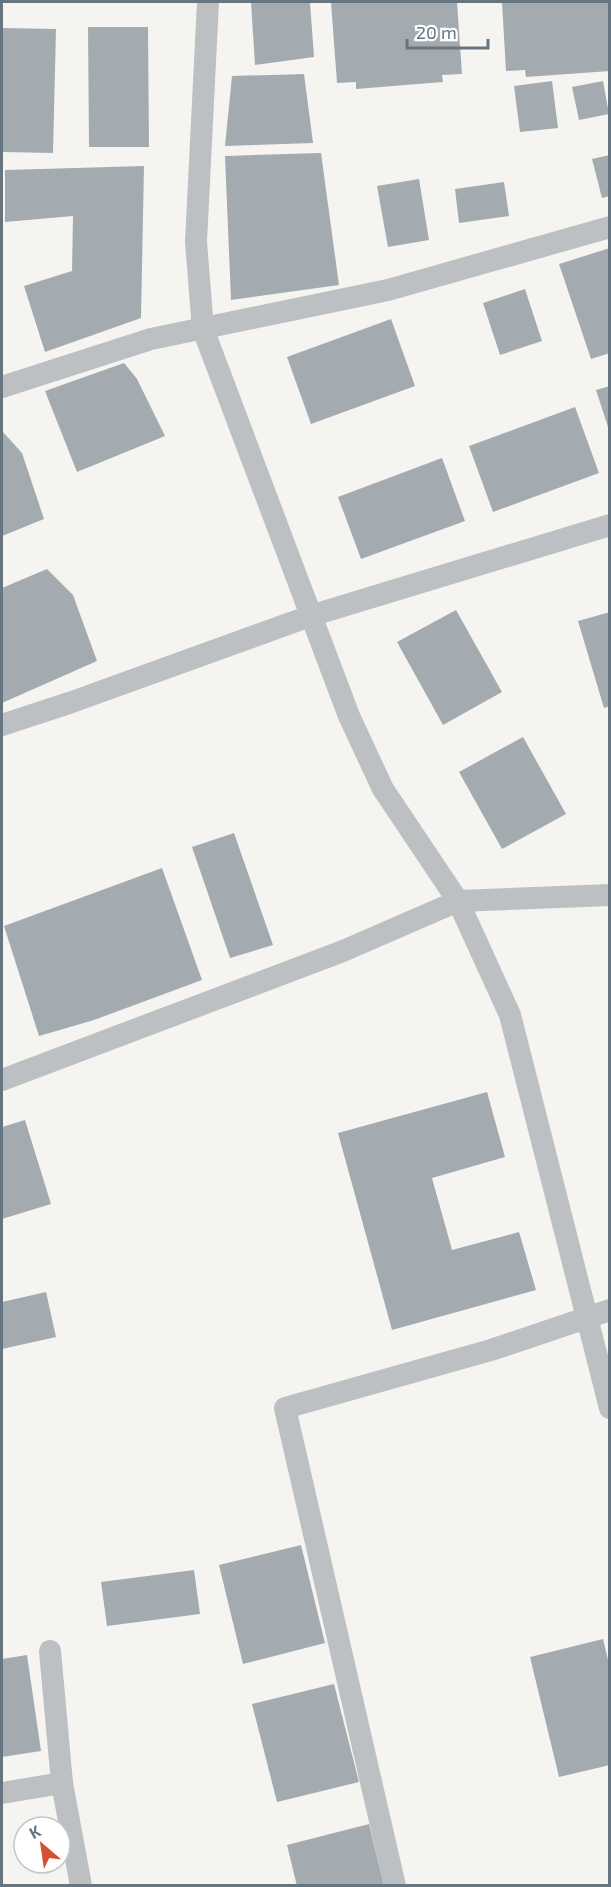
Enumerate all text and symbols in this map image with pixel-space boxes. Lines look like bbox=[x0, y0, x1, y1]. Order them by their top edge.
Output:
scale bar bbox=[407, 12, 488, 50]
text: 20 m bbox=[416, 21, 457, 43]
north arrow bbox=[12, 1815, 72, 1875]
text: K bbox=[25, 1820, 44, 1842]

